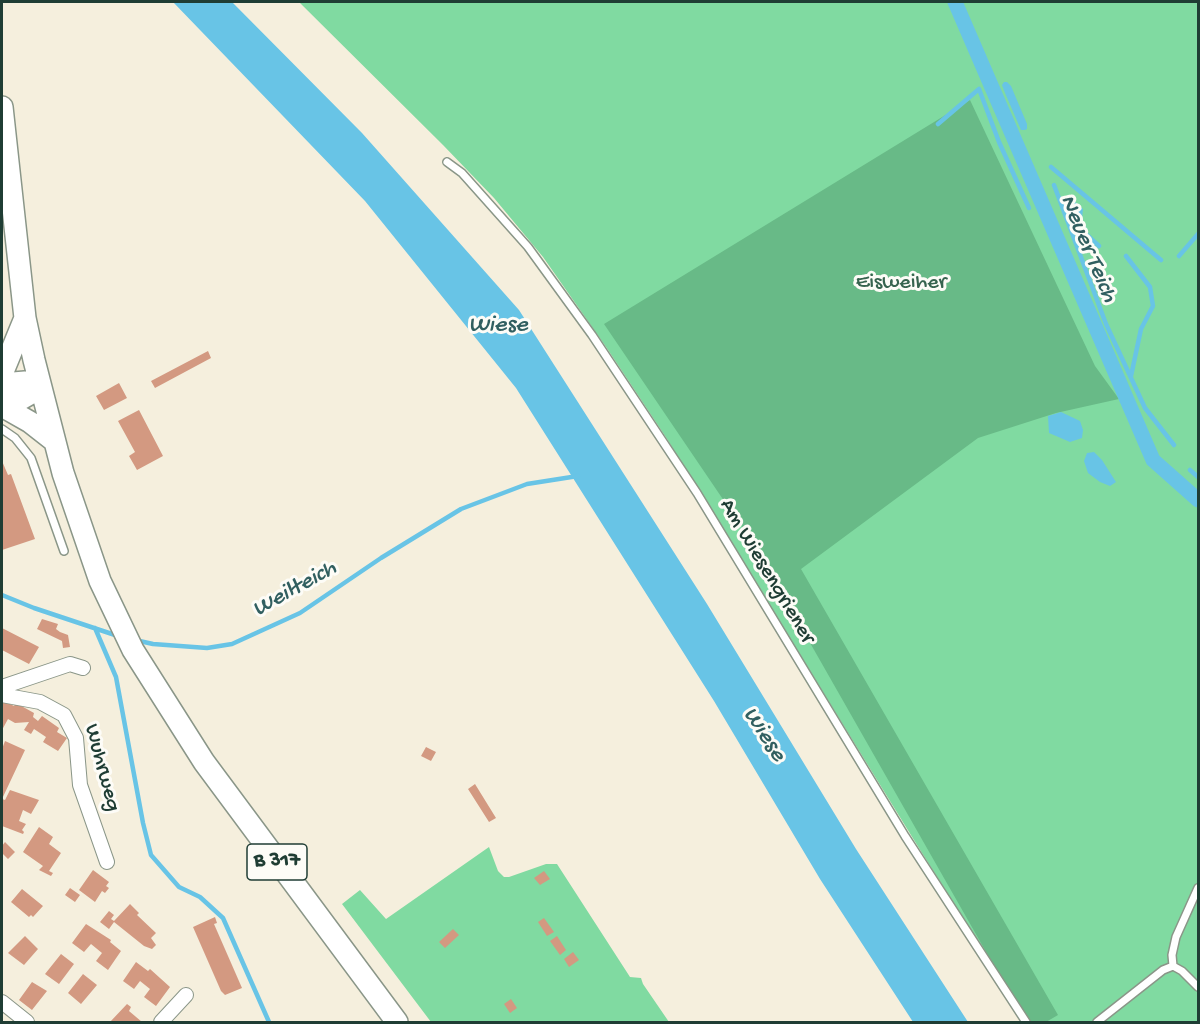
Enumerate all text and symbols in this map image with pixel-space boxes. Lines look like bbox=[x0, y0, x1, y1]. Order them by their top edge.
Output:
water label: Neuer Teich bbox=[1052, 191, 1122, 307]
park label: Eisweiher bbox=[856, 271, 946, 297]
water label: Wiese bbox=[468, 312, 528, 340]
street label: Am Wiesengriener bbox=[712, 495, 820, 649]
water label: Weilteich bbox=[248, 555, 342, 625]
water label: Wiese bbox=[735, 702, 791, 768]
street label: Wuhrweg bbox=[77, 721, 125, 815]
road number: B 317 bbox=[247, 844, 307, 880]

